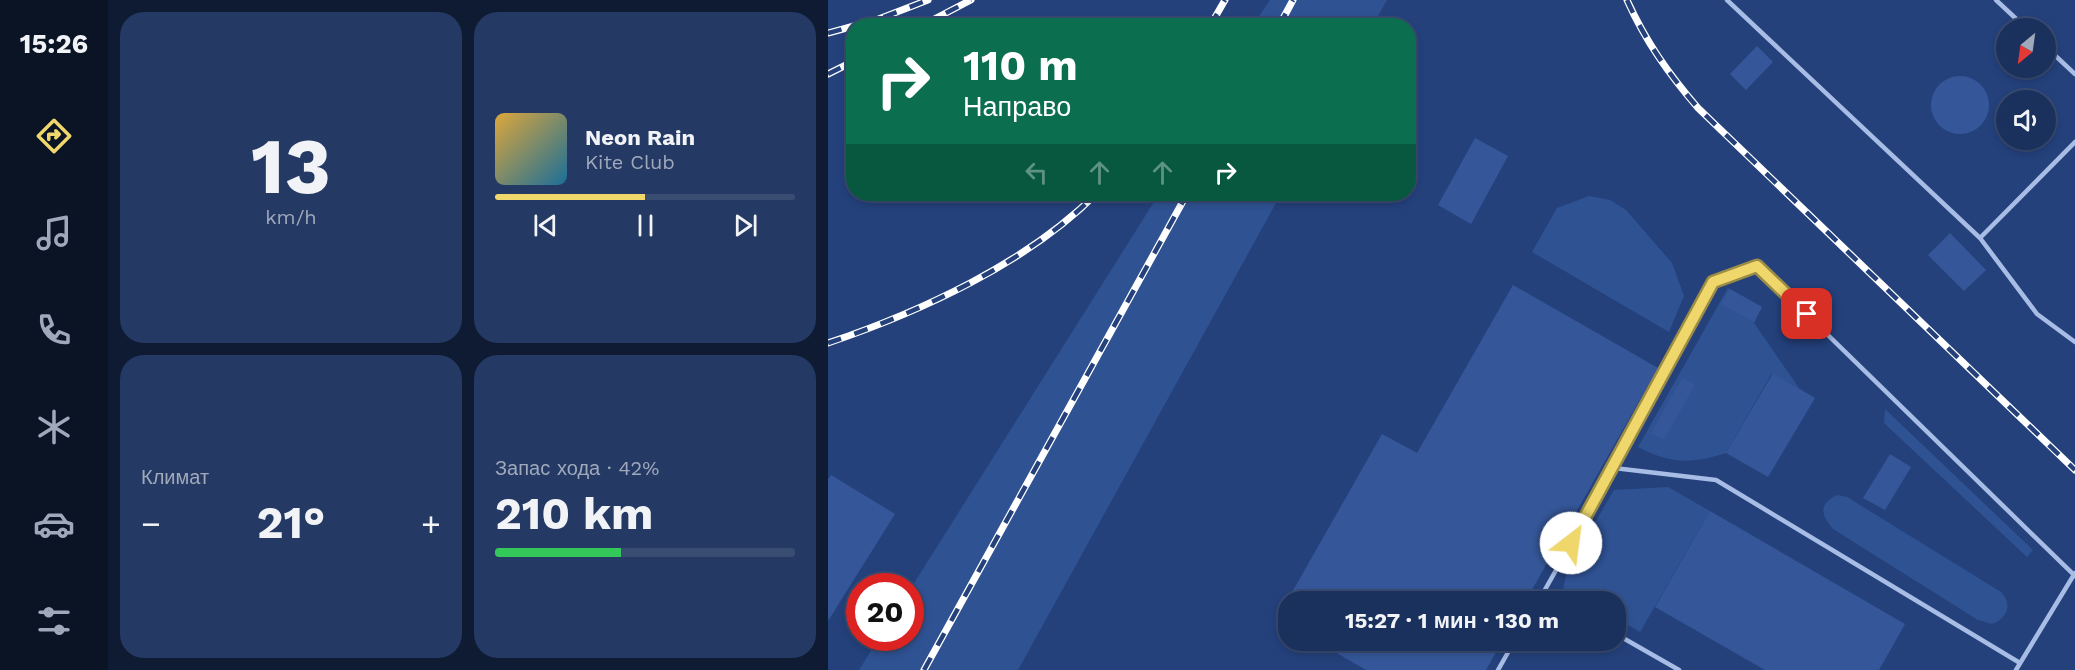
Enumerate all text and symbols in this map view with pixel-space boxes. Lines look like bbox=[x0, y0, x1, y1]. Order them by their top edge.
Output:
north arrow bbox=[1996, 18, 2056, 78]
map controls bbox=[1996, 18, 2056, 150]
text: 15:26 bbox=[20, 28, 88, 60]
text: 110 m bbox=[963, 41, 1078, 90]
icon: right bbox=[864, 42, 942, 120]
button: sound bbox=[1996, 90, 2056, 150]
text: Направо bbox=[963, 91, 1071, 123]
icon: directions bbox=[33, 115, 75, 157]
text: 13 bbox=[251, 120, 331, 212]
text: Neon Rain bbox=[585, 125, 695, 150]
text: Kite Club bbox=[585, 150, 675, 174]
icon: left bbox=[1020, 156, 1053, 189]
icon: ahead bbox=[1083, 156, 1116, 189]
icon: ahead bbox=[1146, 156, 1179, 189]
icon: right bbox=[1209, 156, 1242, 189]
text: km/h bbox=[265, 205, 317, 229]
icon: previous bbox=[529, 209, 562, 242]
icon: pause bbox=[629, 209, 662, 242]
icon: next bbox=[729, 209, 762, 242]
icon: music bbox=[33, 212, 75, 254]
pin bbox=[1781, 288, 1832, 339]
icon: arrive bbox=[1790, 297, 1823, 330]
icon: phone bbox=[33, 309, 75, 351]
icon: climate bbox=[33, 406, 75, 448]
text: Запас хода · 42% bbox=[495, 456, 659, 480]
text: Климат bbox=[141, 465, 209, 489]
text: 210 km bbox=[495, 487, 653, 540]
text: 21° bbox=[257, 496, 325, 549]
icon: car bbox=[33, 503, 75, 545]
text: − bbox=[141, 504, 161, 543]
text: + bbox=[421, 504, 441, 543]
position arrow bbox=[1539, 511, 1603, 575]
speed limit sign: 20 bbox=[846, 573, 924, 651]
icon: filters bbox=[33, 600, 75, 642]
text: 15:27 · 1 мин · 130 m bbox=[1345, 608, 1559, 633]

